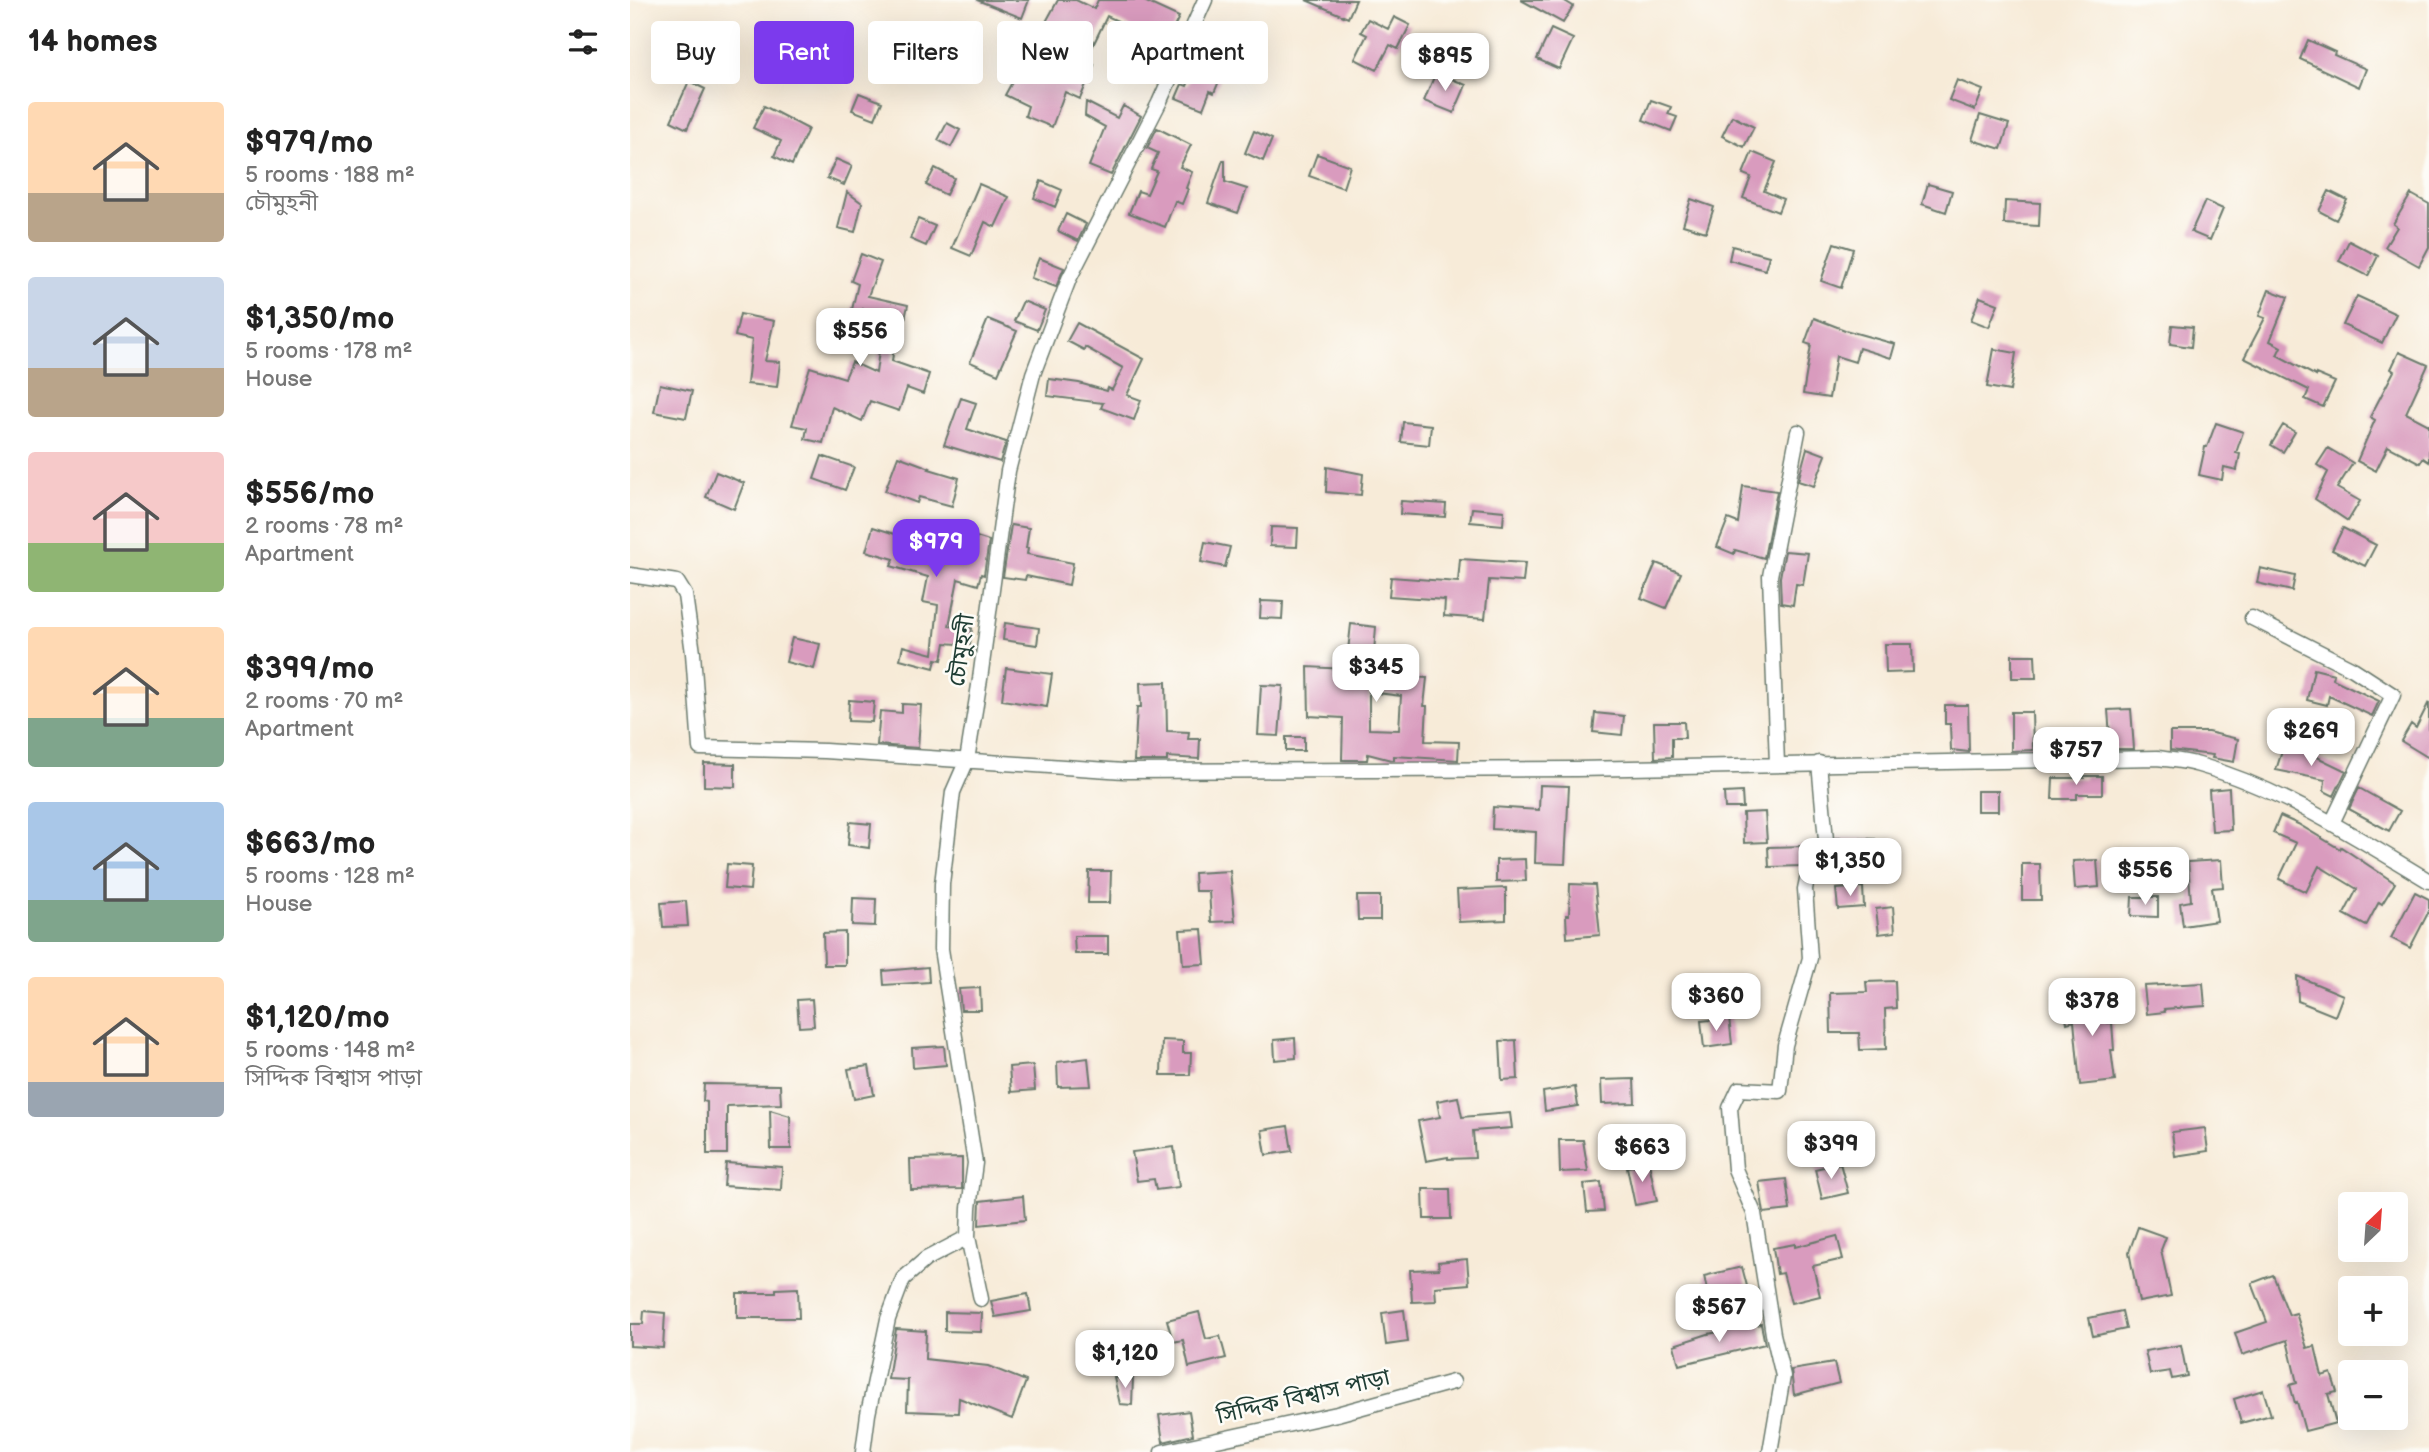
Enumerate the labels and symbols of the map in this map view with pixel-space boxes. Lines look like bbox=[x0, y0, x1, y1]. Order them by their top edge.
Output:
pin: $895 bbox=[1404, 34, 1486, 93]
pin: $556 bbox=[819, 308, 901, 368]
pin: $979 bbox=[895, 520, 977, 579]
street label: চৌমুহনী bbox=[943, 611, 981, 688]
pin: $345 bbox=[1335, 644, 1417, 704]
pin: $269 bbox=[2270, 708, 2352, 768]
pin: $757 bbox=[2035, 728, 2117, 787]
pin: $1,350 bbox=[1793, 838, 1907, 898]
pin: $556 bbox=[2104, 848, 2186, 907]
pin: $360 bbox=[1675, 974, 1757, 1033]
pin: $378 bbox=[2051, 978, 2133, 1038]
pin: $399 bbox=[1790, 1122, 1872, 1181]
pin: $663 bbox=[1601, 1124, 1683, 1184]
north arrow bbox=[2338, 1192, 2408, 1262]
pin: $567 bbox=[1678, 1284, 1760, 1344]
pin: $1,120 bbox=[1068, 1330, 1182, 1390]
street label: সিদ্দিক বিশ্বাস পাড়া bbox=[1213, 1363, 1394, 1431]

